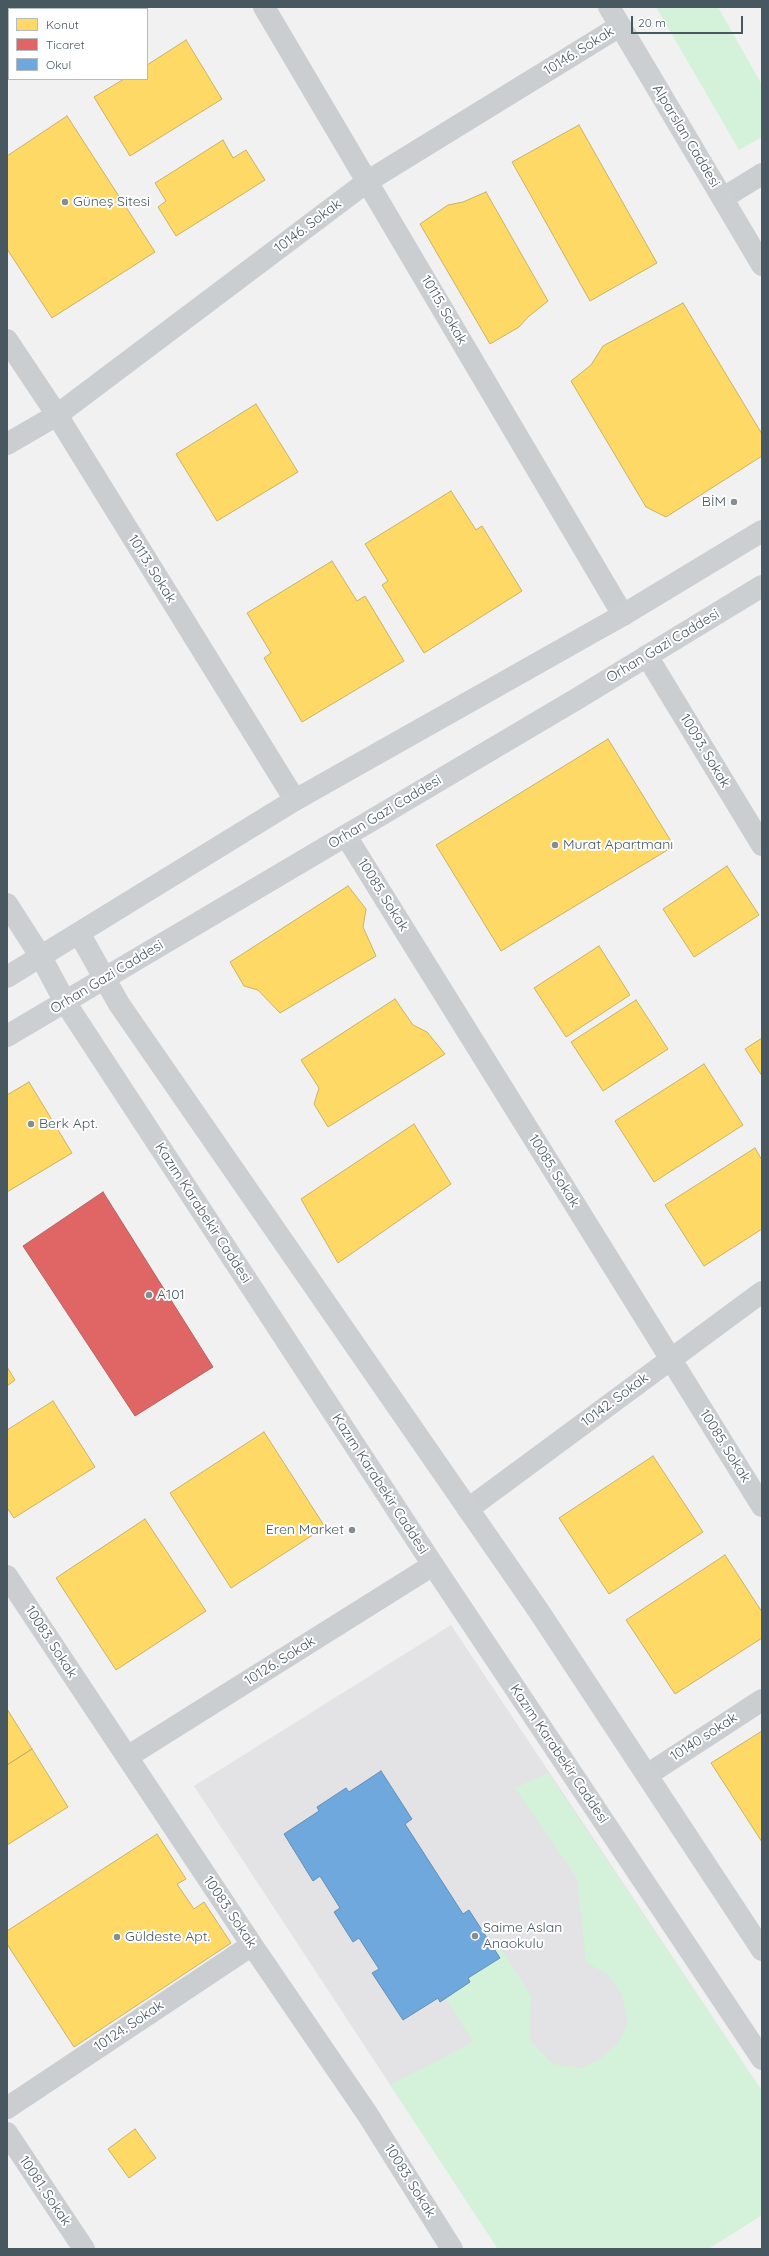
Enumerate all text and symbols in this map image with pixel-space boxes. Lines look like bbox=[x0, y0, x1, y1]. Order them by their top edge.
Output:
legend bbox=[8, 8, 148, 80]
scale bar bbox=[633, 8, 745, 34]
text: 20 m bbox=[638, 15, 666, 30]
text: Konut bbox=[46, 17, 79, 32]
street label: 10146. Sokak bbox=[541, 23, 617, 79]
text: Ticaret bbox=[46, 37, 85, 52]
text: Okul bbox=[46, 57, 71, 72]
street label: Alparslan Caddesi bbox=[649, 82, 723, 190]
place label: Güneş Sitesi bbox=[73, 194, 150, 210]
street label: 10146. Sokak bbox=[271, 195, 345, 257]
marker: Güneş Sitesi bbox=[60, 197, 70, 207]
street label: 10115. Sokak bbox=[417, 272, 471, 348]
place label: BİM bbox=[702, 494, 726, 510]
marker: BİM bbox=[729, 497, 739, 507]
street label: 10113. Sokak bbox=[124, 532, 180, 606]
street label: Orhan Gazi Caddesi bbox=[604, 606, 722, 686]
street label: 10093. Sokak bbox=[676, 711, 734, 791]
street label: Orhan Gazi Caddesi bbox=[326, 772, 444, 852]
place label: Murat Apartmanı bbox=[563, 837, 673, 853]
marker: Murat Apartmanı bbox=[550, 840, 560, 850]
street label: 10085. Sokak bbox=[354, 855, 412, 935]
street label: Orhan Gazi Caddesi bbox=[48, 937, 166, 1017]
place label: Berk Apt. bbox=[39, 1116, 98, 1132]
marker: Berk Apt. bbox=[26, 1119, 36, 1129]
street label: 10085. Sokak bbox=[525, 1131, 583, 1211]
street label: Kazım Karabekir Caddesi bbox=[151, 1140, 255, 1286]
place label: A101 bbox=[157, 1287, 185, 1303]
marker: A101 bbox=[144, 1290, 154, 1300]
street label: 10142. Sokak bbox=[578, 1369, 652, 1431]
street label: 10085. Sokak bbox=[696, 1406, 754, 1486]
street label: Kazım Karabekir Caddesi bbox=[328, 1411, 432, 1557]
place label: Eren Market bbox=[266, 1522, 344, 1538]
marker: Eren Market bbox=[347, 1525, 357, 1535]
street label: 10083. Sokak bbox=[21, 1603, 81, 1681]
street label: 10126. Sokak bbox=[242, 1633, 318, 1689]
street label: Kazım Karabekir Caddesi bbox=[506, 1681, 612, 1827]
street label: 10140 sokak bbox=[667, 1709, 741, 1765]
street label: 10083. Sokak bbox=[200, 1873, 260, 1951]
place label: Saime Aslan Anaokulu bbox=[483, 1920, 562, 1952]
place label: Güldeste Apt. bbox=[125, 1929, 210, 1945]
marker: Saime Aslan Anaokulu bbox=[470, 1931, 480, 1941]
marker: Güldeste Apt. bbox=[112, 1932, 122, 1942]
street label: 10124. Sokak bbox=[91, 1997, 167, 2055]
street label: 10083. Sokak bbox=[381, 2141, 439, 2221]
street label: 10081. Sokak bbox=[15, 2153, 75, 2229]

